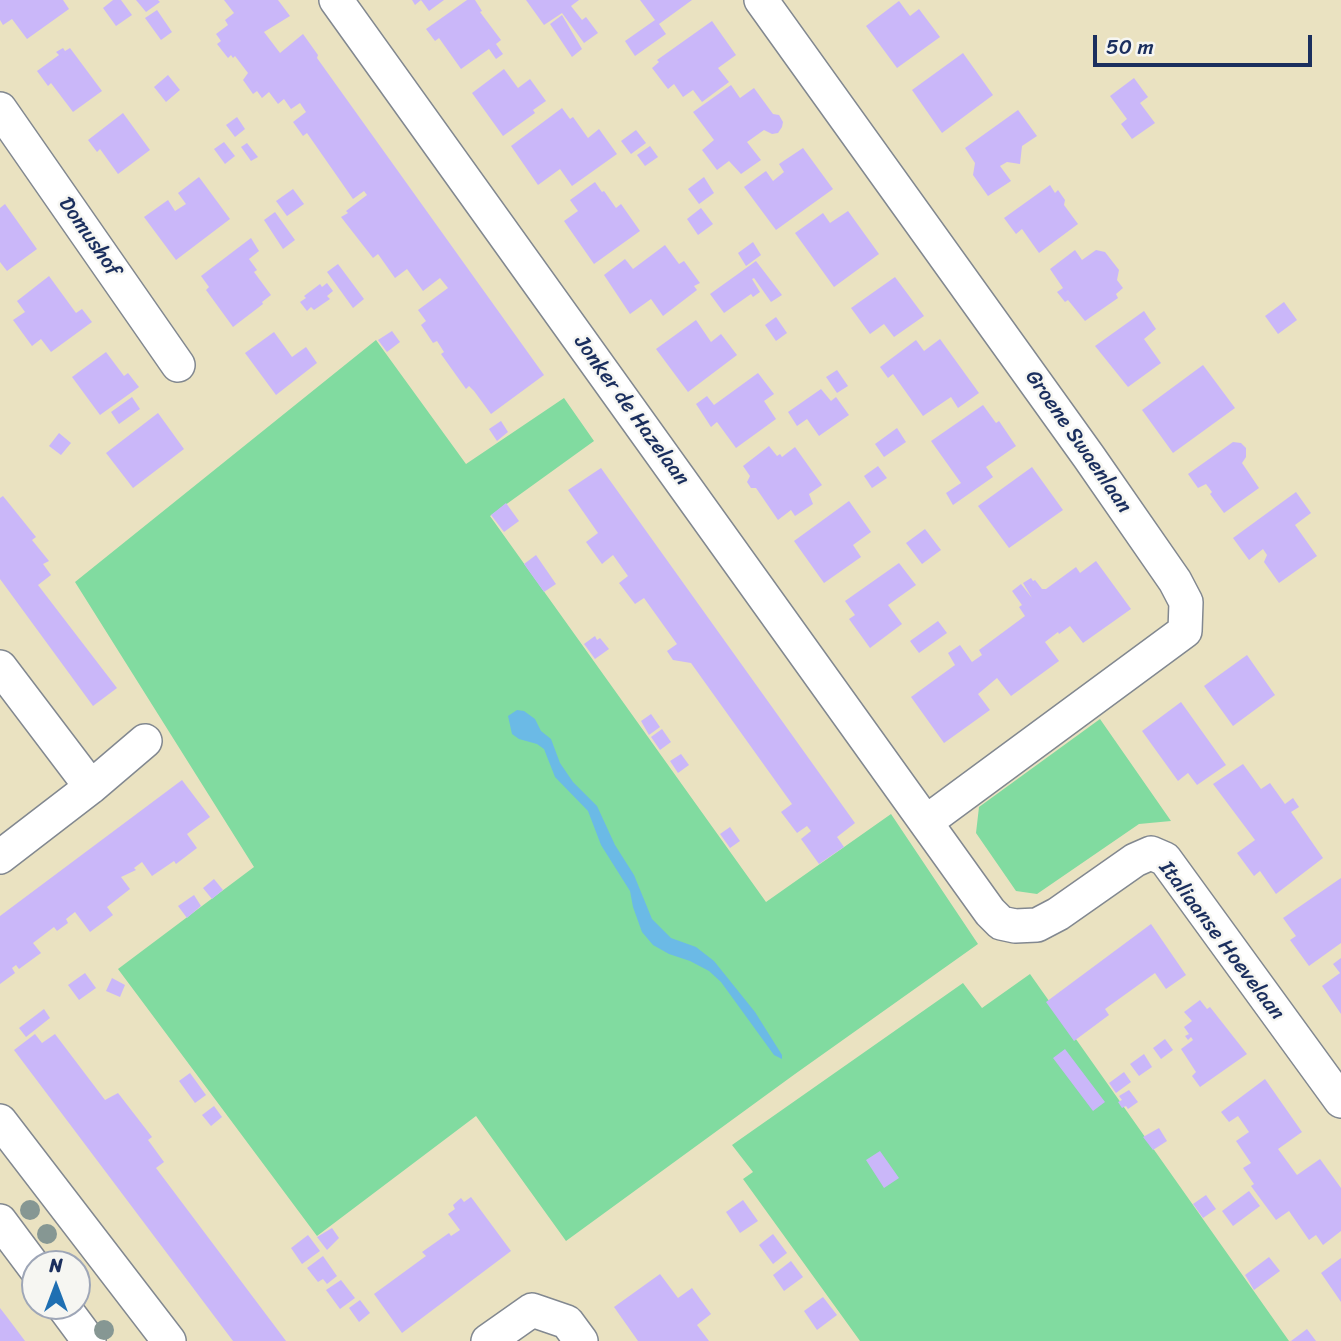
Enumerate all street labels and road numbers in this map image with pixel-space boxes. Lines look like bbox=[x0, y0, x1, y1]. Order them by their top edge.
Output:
street label: Domushof bbox=[53, 193, 125, 281]
street label: Jonker de Hazelaan bbox=[568, 331, 694, 491]
street label: Groene Swaenlaan bbox=[1019, 366, 1137, 518]
street label: Italiaanse Hoevelaan bbox=[1153, 856, 1289, 1026]

